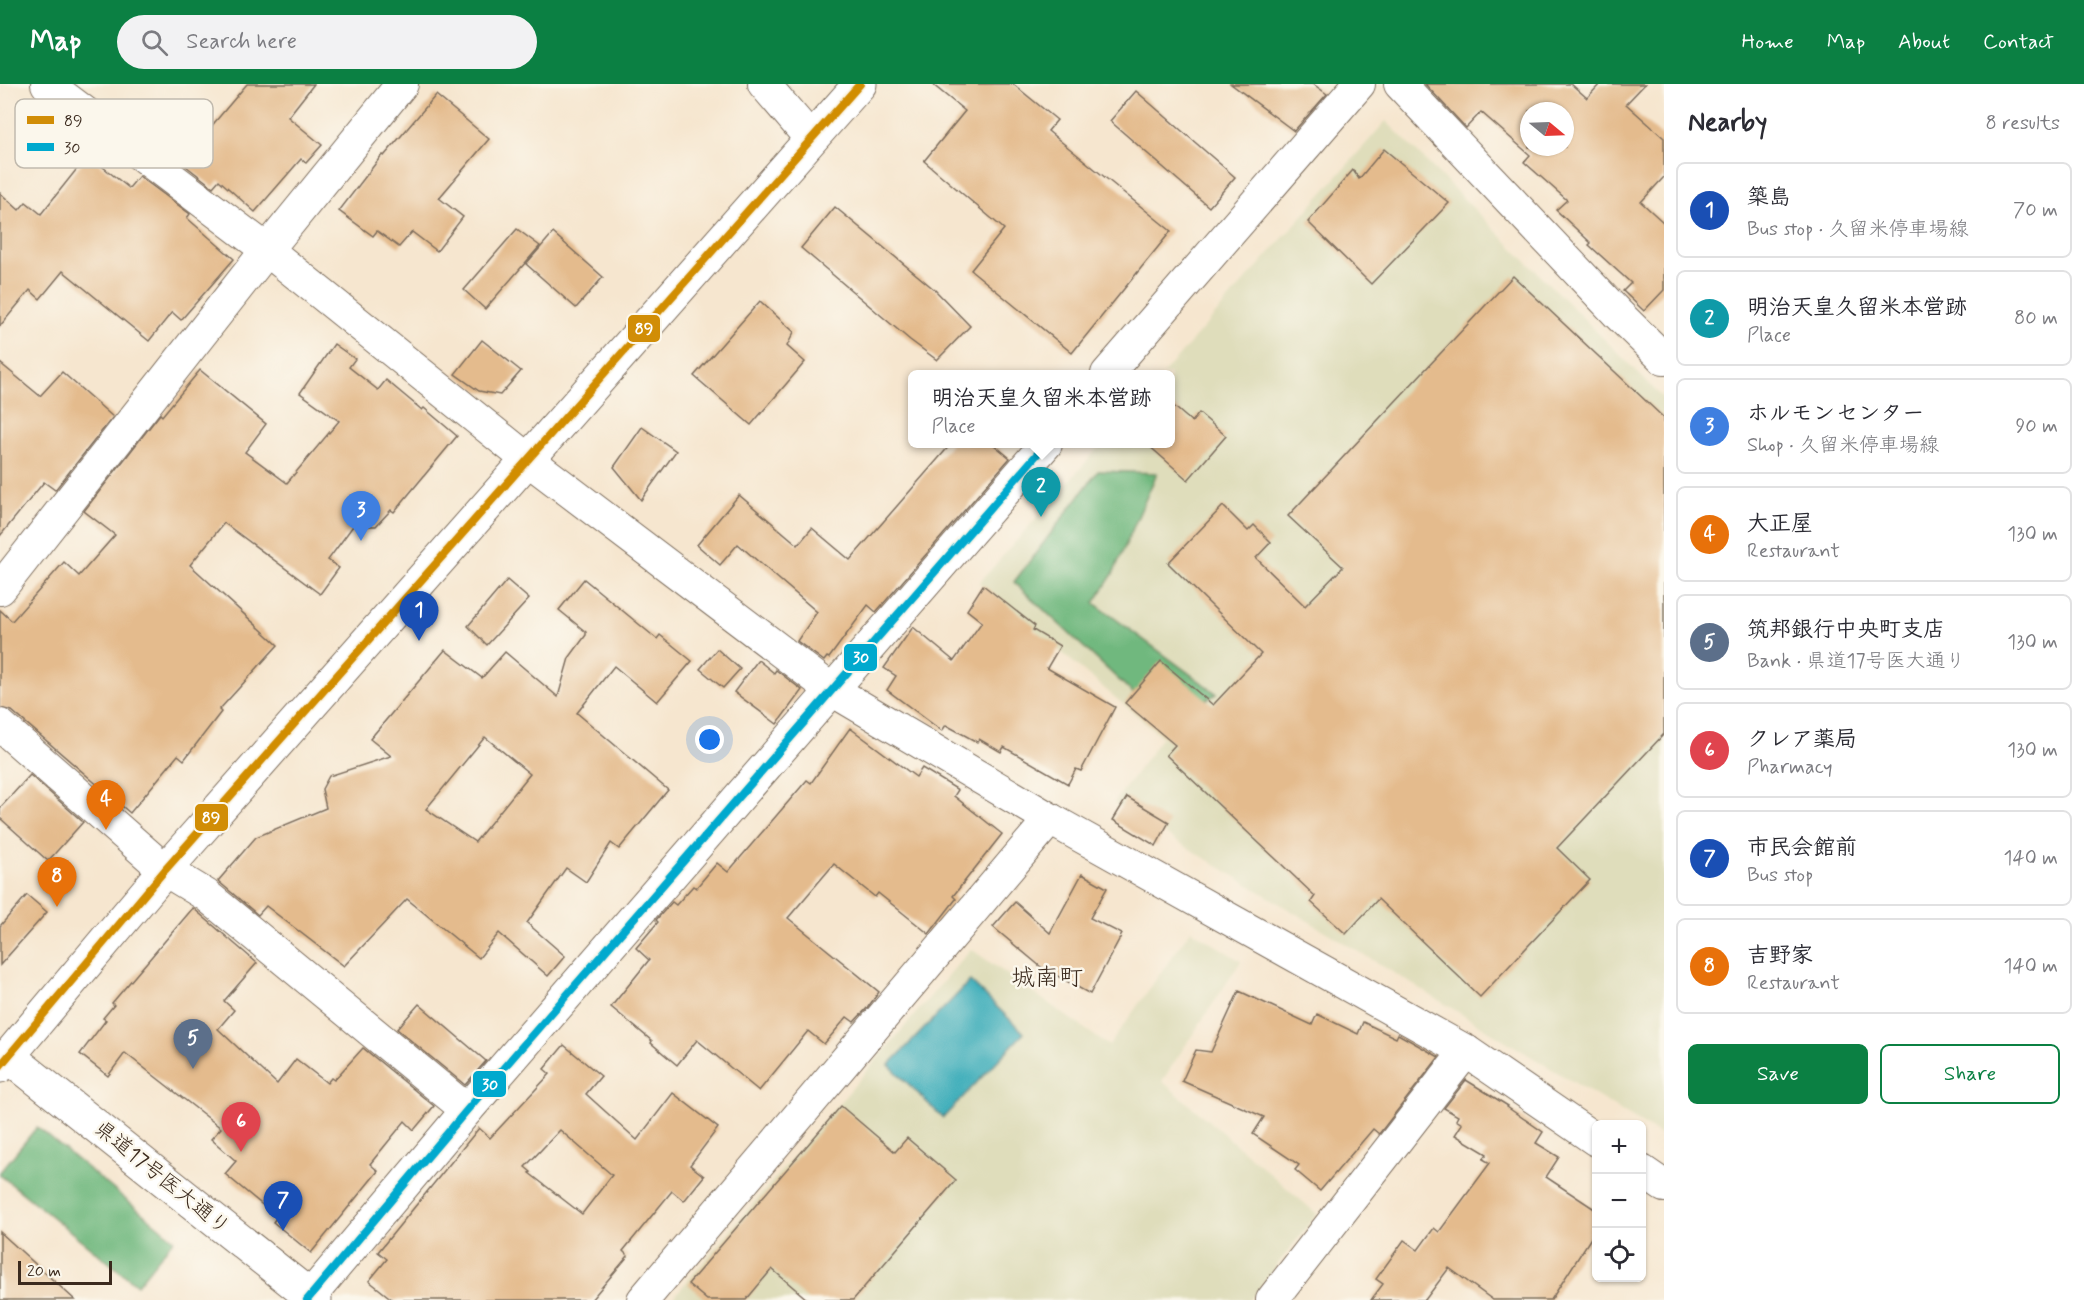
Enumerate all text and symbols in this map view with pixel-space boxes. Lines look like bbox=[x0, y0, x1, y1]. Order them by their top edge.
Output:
search box bbox=[117, 15, 537, 69]
text: Map bbox=[30, 24, 81, 61]
icon: search bbox=[138, 26, 171, 59]
text: Search here bbox=[186, 28, 297, 56]
text: Home bbox=[1742, 28, 1794, 56]
text: Map bbox=[1827, 28, 1865, 56]
text: About bbox=[1898, 28, 1950, 56]
text: Contact bbox=[1983, 28, 2054, 56]
legend bbox=[15, 99, 213, 168]
north arrow bbox=[1520, 102, 1574, 156]
text: Nearby bbox=[1688, 106, 1767, 140]
text: 8 results bbox=[1986, 110, 2060, 137]
text: 89 bbox=[64, 111, 83, 132]
text: 30 bbox=[64, 138, 80, 159]
text: 築島 bbox=[1747, 184, 1791, 212]
text: 1 bbox=[1705, 197, 1714, 224]
text: 70 m bbox=[2013, 197, 2058, 224]
text: Bus stop · 久留米停車場線 bbox=[1747, 216, 1969, 243]
text: 明治天皇久留米本営跡 bbox=[1747, 294, 1967, 322]
text: 2 bbox=[1705, 305, 1714, 332]
text: 80 m bbox=[2014, 305, 2058, 332]
line badge: 89 bbox=[627, 314, 661, 343]
text: 89 bbox=[635, 319, 653, 340]
text: Place bbox=[1747, 322, 1791, 349]
popup bbox=[908, 370, 1175, 448]
text: 明治天皇久留米本営跡 bbox=[931, 385, 1152, 413]
text: ホルモンセンター bbox=[1747, 400, 1924, 428]
text: Place bbox=[931, 413, 976, 440]
text: 3 bbox=[1705, 413, 1714, 440]
text: 90 m bbox=[2015, 413, 2058, 440]
text: Shop · 久留米停車場線 bbox=[1747, 432, 1939, 459]
pin: 2 bbox=[1022, 468, 1060, 517]
pin: 3 bbox=[342, 492, 380, 541]
text: 大正屋 bbox=[1747, 510, 1813, 538]
text: 4 bbox=[1704, 521, 1715, 548]
text: 130 m bbox=[2007, 521, 2058, 548]
text: Restaurant bbox=[1747, 538, 1840, 565]
pin: 1 bbox=[400, 592, 438, 641]
text: 筑邦銀行中央町支店 bbox=[1747, 616, 1945, 644]
text: 5 bbox=[1704, 629, 1716, 656]
text: 130 m bbox=[2007, 629, 2058, 656]
line badge: 30 bbox=[843, 643, 878, 672]
text: 30 bbox=[853, 648, 869, 669]
text: Bank · 県道17号医大通り bbox=[1747, 648, 1966, 675]
your location bbox=[695, 725, 724, 754]
text: クレア薬局 bbox=[1747, 726, 1857, 754]
text: 6 bbox=[1704, 737, 1715, 764]
text: 130 m bbox=[2007, 737, 2058, 764]
text: Pharmacy bbox=[1747, 754, 1833, 781]
pin: 4 bbox=[86, 780, 126, 830]
line badge: 89 bbox=[194, 803, 229, 832]
text: 89 bbox=[202, 808, 220, 829]
text: 市民会館前 bbox=[1747, 834, 1857, 862]
text: 7 bbox=[1703, 845, 1716, 872]
text: 140 m bbox=[2004, 845, 2058, 872]
pin: 8 bbox=[38, 858, 76, 907]
text: Bus stop bbox=[1747, 862, 1813, 889]
text: 吉野家 bbox=[1747, 942, 1813, 970]
text: 8 bbox=[1704, 953, 1715, 980]
text: 140 m bbox=[2004, 953, 2058, 980]
district label: 城南町 bbox=[1011, 963, 1083, 994]
text: Restaurant bbox=[1747, 970, 1840, 997]
pin: 5 bbox=[174, 1020, 212, 1069]
button: Save bbox=[1688, 1044, 1868, 1104]
button: Share bbox=[1880, 1044, 2060, 1104]
line badge: 30 bbox=[472, 1070, 507, 1098]
text: 30 bbox=[482, 1075, 498, 1096]
pin: 6 bbox=[222, 1102, 260, 1152]
street label: 県道17号医大通り bbox=[88, 1115, 236, 1241]
map controls bbox=[1592, 1120, 1646, 1282]
button: + bbox=[1592, 1120, 1646, 1174]
button: − bbox=[1592, 1174, 1646, 1228]
pin: 7 bbox=[264, 1182, 302, 1231]
button: locate bbox=[1592, 1228, 1646, 1282]
scale bar bbox=[18, 1258, 112, 1286]
text: 20 m bbox=[27, 1261, 61, 1282]

